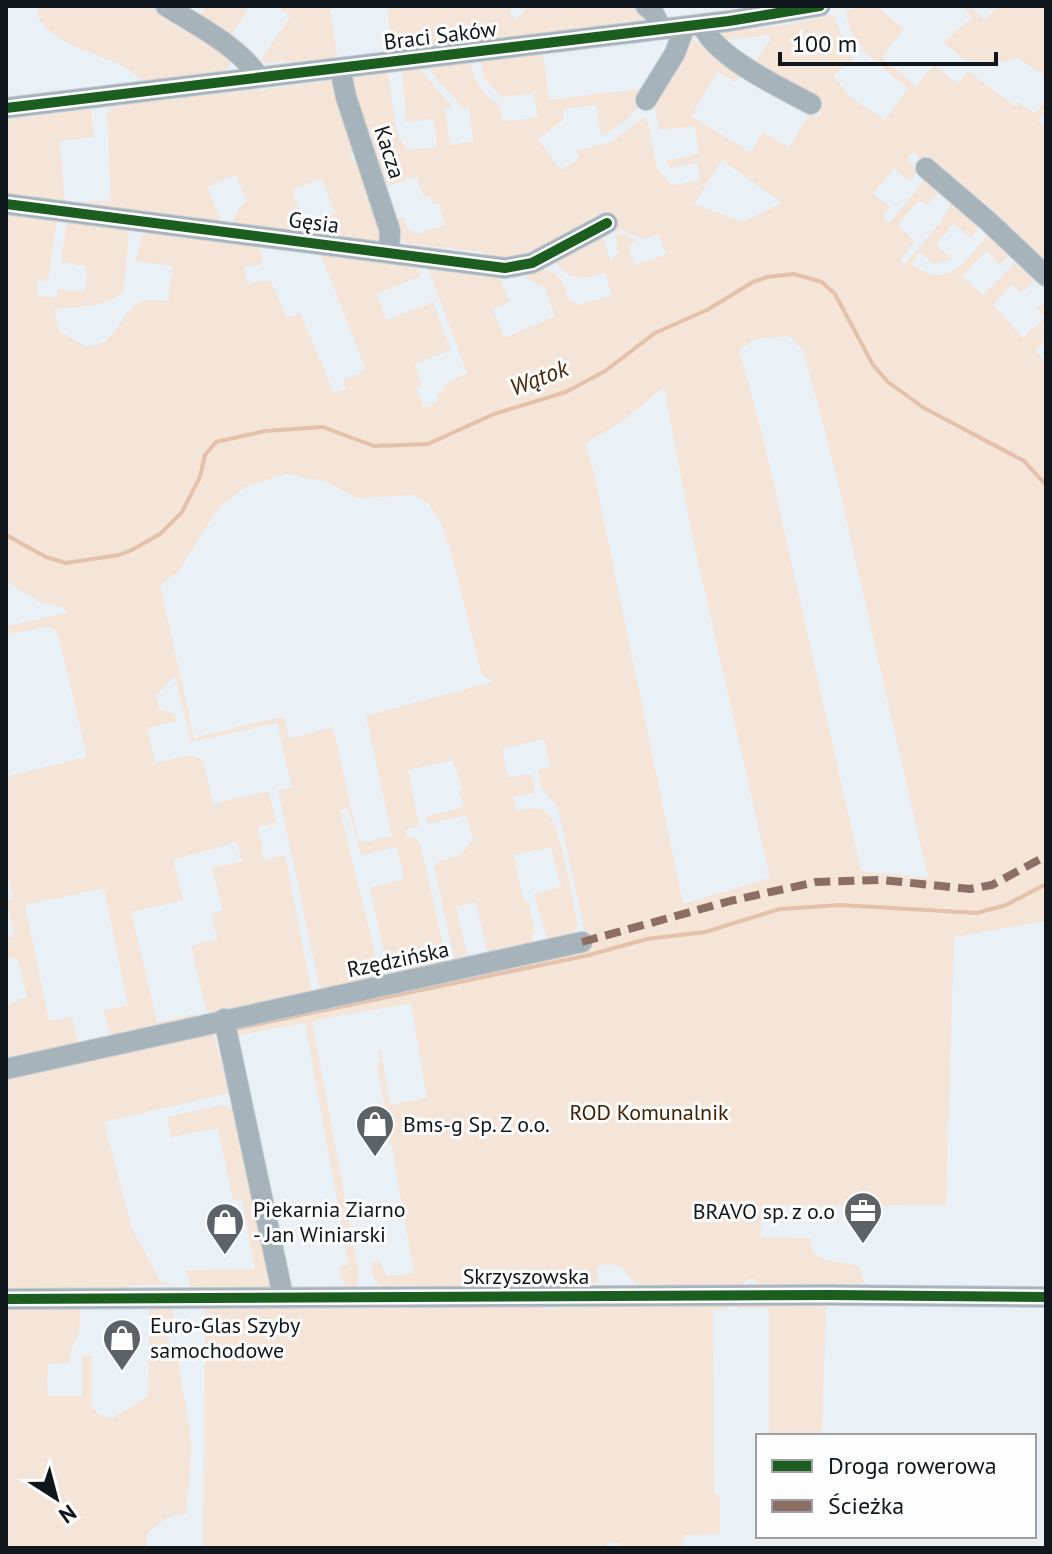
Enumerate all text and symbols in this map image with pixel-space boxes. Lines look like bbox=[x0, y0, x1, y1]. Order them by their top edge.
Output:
street label: Braci Saków bbox=[382, 14, 498, 56]
scale bar bbox=[780, 16, 996, 66]
text: 100 m bbox=[792, 28, 857, 59]
street label: Kacza bbox=[368, 122, 412, 182]
street label: Gęsia bbox=[287, 205, 341, 239]
water label: Wątok bbox=[505, 352, 574, 403]
street label: Rzędzińska bbox=[344, 935, 452, 983]
park label: ROD Komunalnik bbox=[569, 1098, 729, 1126]
shop icon: Bms-g Sp. Z o.o. bbox=[354, 1103, 396, 1158]
place label: Bms-g Sp. Z o.o. bbox=[403, 1110, 550, 1138]
office icon: BRAVO sp. z o.o bbox=[842, 1190, 884, 1245]
place label: Piekarnia Ziarno - Jan Winiarski bbox=[253, 1195, 406, 1248]
place label: BRAVO sp. z o.o bbox=[693, 1197, 835, 1225]
shop icon: Piekarnia Ziarno - Jan Winiarski bbox=[204, 1201, 246, 1256]
street label: Skrzyszowska bbox=[463, 1262, 589, 1290]
place label: Euro-Glas Szyby samochodowe bbox=[150, 1311, 301, 1364]
shop icon: Euro-Glas Szyby samochodowe bbox=[101, 1317, 143, 1372]
legend bbox=[756, 1434, 1036, 1538]
text: Droga rowerowa bbox=[828, 1450, 997, 1481]
north arrow bbox=[16, 1458, 96, 1538]
text: Ścieżka bbox=[828, 1490, 904, 1521]
text: N bbox=[54, 1499, 82, 1530]

